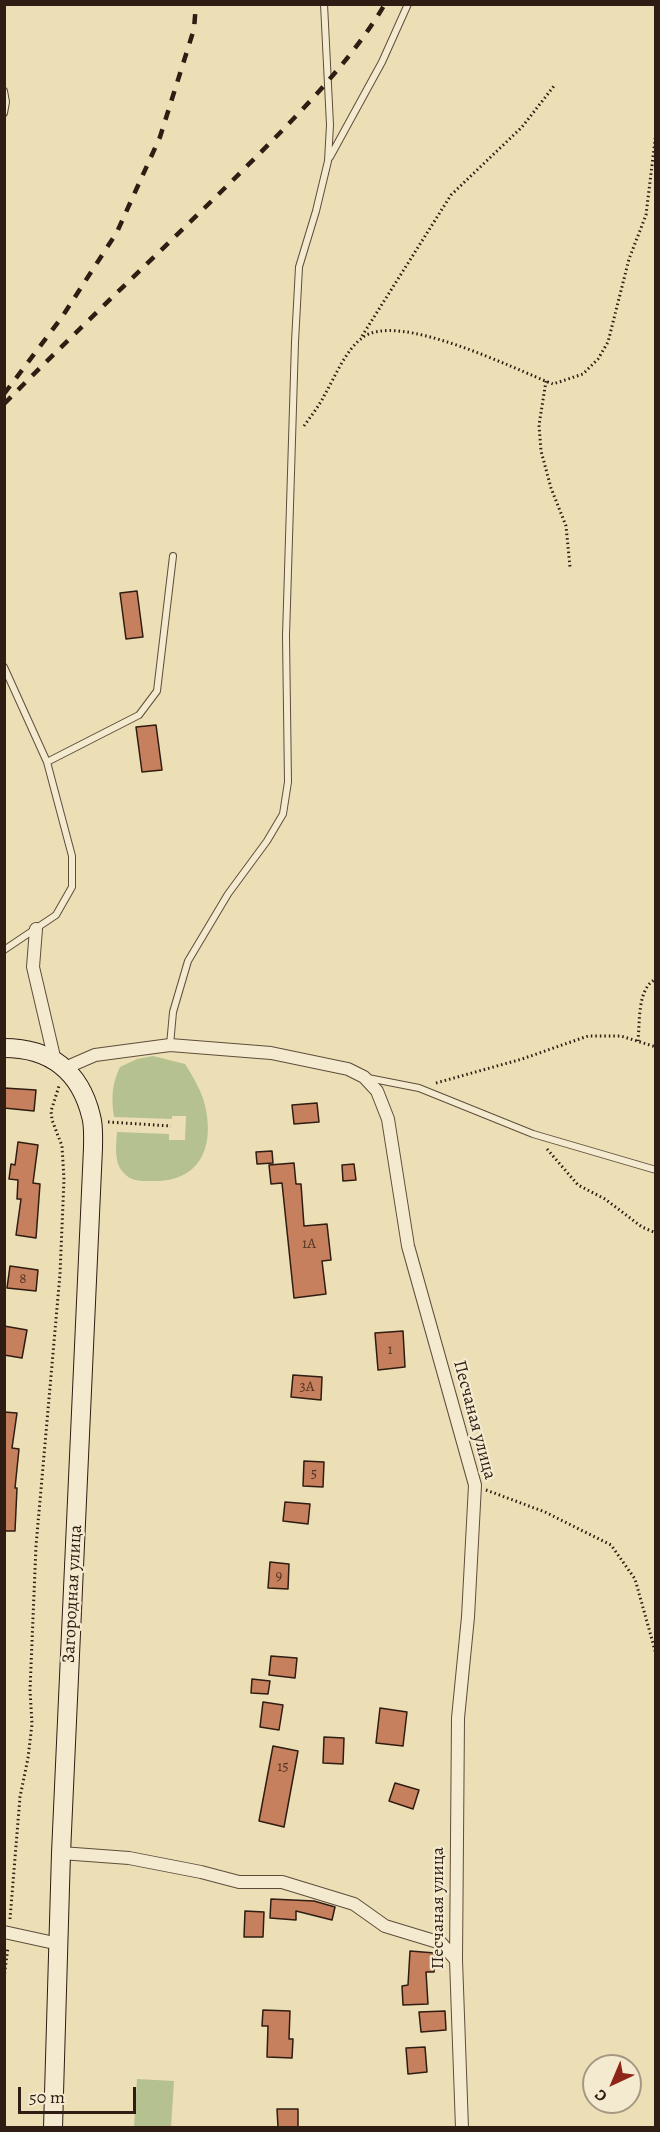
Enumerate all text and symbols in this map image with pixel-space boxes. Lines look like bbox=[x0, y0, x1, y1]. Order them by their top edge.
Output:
house number: 1А bbox=[302, 1235, 316, 1253]
house number: 8 bbox=[19, 1270, 27, 1288]
house number: 1 bbox=[387, 1341, 393, 1359]
street label: Песчаная улица bbox=[448, 1358, 500, 1482]
house number: 3А bbox=[300, 1378, 314, 1396]
house number: 5 bbox=[311, 1465, 317, 1483]
street label: Загородная улица bbox=[59, 1524, 87, 1664]
house number: 9 bbox=[276, 1567, 282, 1585]
house number: 15 bbox=[277, 1758, 289, 1776]
street label: Песчаная улица bbox=[428, 1847, 450, 1969]
north arrow bbox=[582, 2054, 642, 2114]
scale bar bbox=[21, 2075, 140, 2113]
text: С bbox=[590, 2084, 612, 2107]
text: 50 m bbox=[29, 2085, 65, 2109]

